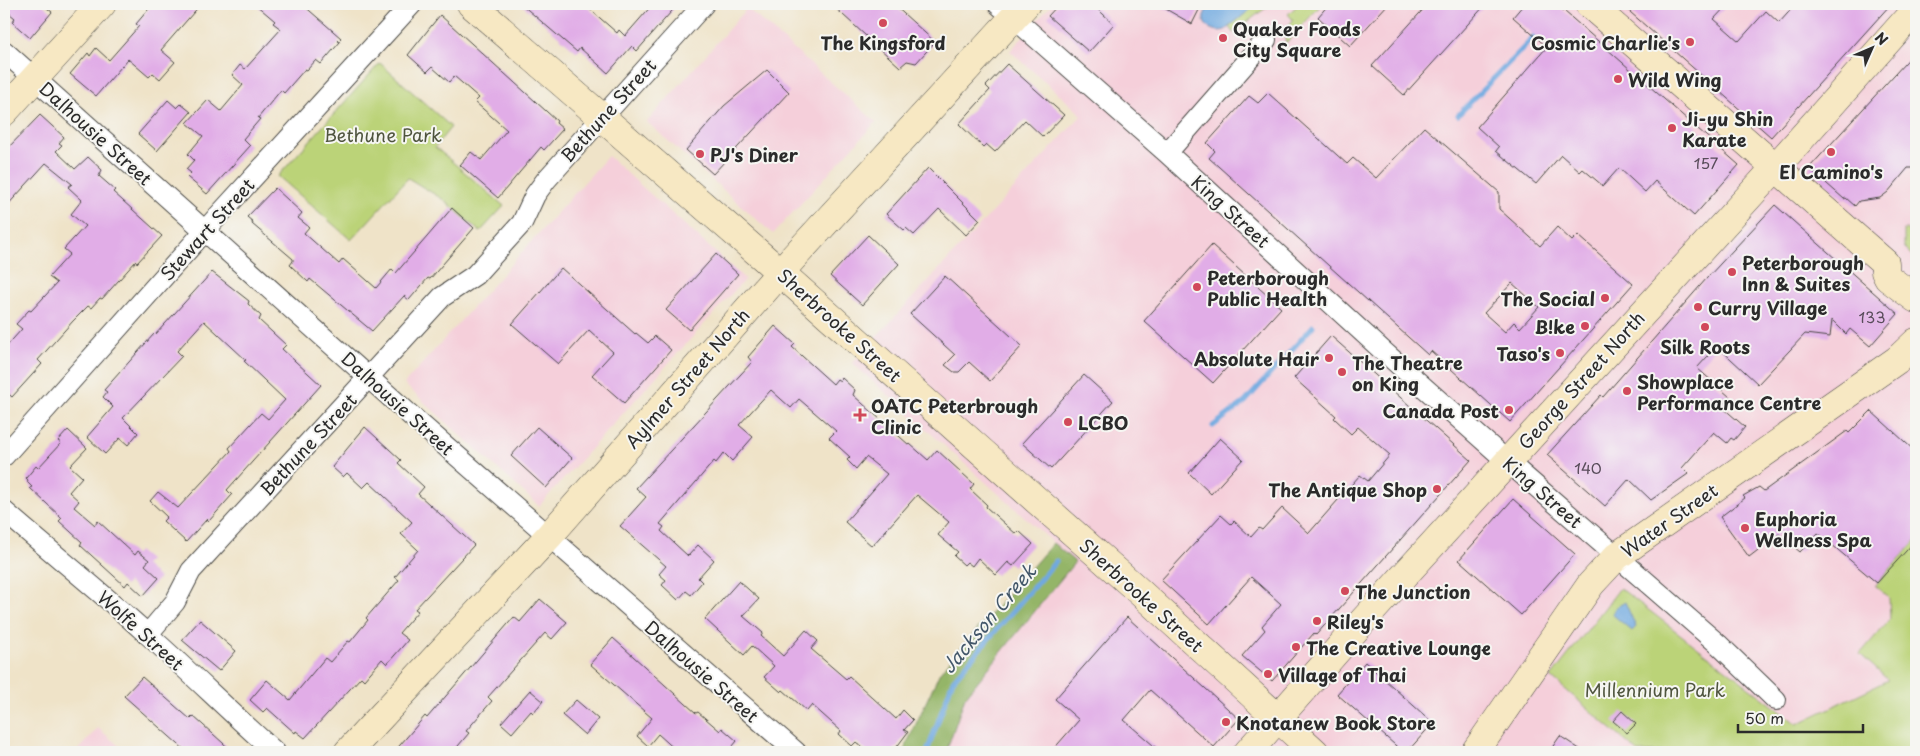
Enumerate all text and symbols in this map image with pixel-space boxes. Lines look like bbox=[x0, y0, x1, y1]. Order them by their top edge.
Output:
place label: Quaker Foods City Square bbox=[1233, 15, 1361, 63]
marker: The Kingsford bbox=[877, 17, 889, 29]
north arrow bbox=[1848, 22, 1898, 72]
text: N bbox=[1870, 27, 1893, 50]
place label: The Kingsford bbox=[820, 29, 946, 56]
place label: Cosmic Charlie's bbox=[1531, 29, 1680, 56]
marker: Quaker Foods City Square bbox=[1217, 32, 1229, 44]
marker: Cosmic Charlie's bbox=[1684, 36, 1696, 48]
street label: Bethune Street bbox=[554, 52, 662, 168]
place label: Wild Wing bbox=[1628, 66, 1722, 93]
marker: Wild Wing bbox=[1612, 73, 1624, 85]
street label: Dalhousie Street bbox=[34, 75, 159, 191]
place label: Ji-yu Shin Karate bbox=[1682, 105, 1773, 153]
park label: Bethune Park bbox=[324, 121, 442, 148]
marker: Ji-yu Shin Karate bbox=[1666, 122, 1678, 134]
place label: PJ's Diner bbox=[710, 141, 799, 168]
marker: El Camino's bbox=[1825, 146, 1837, 158]
marker: PJ's Diner bbox=[694, 148, 706, 160]
house number: 157 bbox=[1694, 151, 1719, 174]
place label: El Camino's bbox=[1779, 158, 1883, 185]
street label: King Street bbox=[1186, 168, 1276, 254]
street label: Stewart Street bbox=[153, 172, 261, 286]
place label: Peterborough Inn & Suites bbox=[1742, 249, 1864, 297]
street label: Sherbrooke Street bbox=[772, 262, 908, 388]
place label: Peterborough Public Health bbox=[1207, 264, 1329, 312]
marker: Peterborough Inn & Suites bbox=[1726, 266, 1738, 278]
marker: Peterborough Public Health bbox=[1191, 281, 1203, 293]
place label: The Social bbox=[1501, 285, 1595, 312]
marker: The Social bbox=[1599, 292, 1611, 304]
place label: Curry Village bbox=[1708, 294, 1827, 321]
marker: Curry Village bbox=[1692, 301, 1704, 313]
street label: Aylmer Street North bbox=[619, 302, 755, 454]
street label: George Street North bbox=[1512, 305, 1650, 455]
house number: 133 bbox=[1859, 305, 1885, 328]
place label: B!ke bbox=[1535, 313, 1575, 340]
marker: B!ke bbox=[1579, 320, 1591, 332]
marker: Silk Roots bbox=[1699, 321, 1711, 333]
place label: Silk Roots bbox=[1660, 333, 1750, 360]
place label: Taso's bbox=[1497, 340, 1550, 367]
street label: Dalhousie Street bbox=[336, 345, 461, 461]
place label: Absolute Hair bbox=[1194, 345, 1320, 372]
marker: Taso's bbox=[1554, 347, 1566, 359]
place label: The Theatre on King bbox=[1352, 349, 1463, 397]
marker: Absolute Hair bbox=[1323, 352, 1335, 364]
marker: The Theatre on King bbox=[1336, 366, 1348, 378]
place label: Showplace Performance Centre bbox=[1637, 368, 1821, 416]
marker: Showplace Performance Centre bbox=[1621, 385, 1633, 397]
street label: Bethune Street bbox=[253, 387, 363, 501]
place label: OATC Peterbrough Clinic bbox=[871, 392, 1039, 440]
place label: Canada Post bbox=[1383, 397, 1499, 424]
marker: Canada Post bbox=[1503, 404, 1515, 416]
marker: OATC Peterbrough Clinic bbox=[853, 408, 867, 422]
place label: LCBO bbox=[1078, 409, 1128, 436]
marker: LCBO bbox=[1062, 416, 1074, 428]
street label: King Street bbox=[1497, 450, 1589, 534]
house number: 140 bbox=[1574, 456, 1602, 479]
place label: The Antique Shop bbox=[1268, 476, 1427, 503]
street label: Water Street bbox=[1615, 477, 1723, 563]
marker: The Antique Shop bbox=[1431, 483, 1443, 495]
place label: Euphoria Wellness Spa bbox=[1755, 505, 1872, 553]
marker: Euphoria Wellness Spa bbox=[1739, 522, 1751, 534]
street label: Sherbrooke Street bbox=[1074, 532, 1210, 658]
water label: Jackson Creek bbox=[934, 556, 1043, 679]
place label: The Junction bbox=[1355, 578, 1471, 605]
street label: Wolfe Street bbox=[92, 584, 190, 676]
marker: The Junction bbox=[1339, 585, 1351, 597]
place label: Riley's bbox=[1327, 608, 1384, 635]
street label: Dalhousie Street bbox=[639, 614, 765, 728]
marker: Riley's bbox=[1311, 615, 1323, 627]
place label: The Creative Lounge bbox=[1306, 634, 1491, 661]
marker: The Creative Lounge bbox=[1290, 641, 1302, 653]
place label: Village of Thai bbox=[1278, 661, 1406, 688]
marker: Village of Thai bbox=[1262, 668, 1274, 680]
park label: Millennium Park bbox=[1585, 676, 1725, 703]
scale bar bbox=[1738, 701, 1862, 733]
text: 50 m bbox=[1745, 706, 1784, 729]
place label: Knotanew Book Store bbox=[1236, 709, 1436, 736]
marker: Knotanew Book Store bbox=[1220, 716, 1232, 728]

